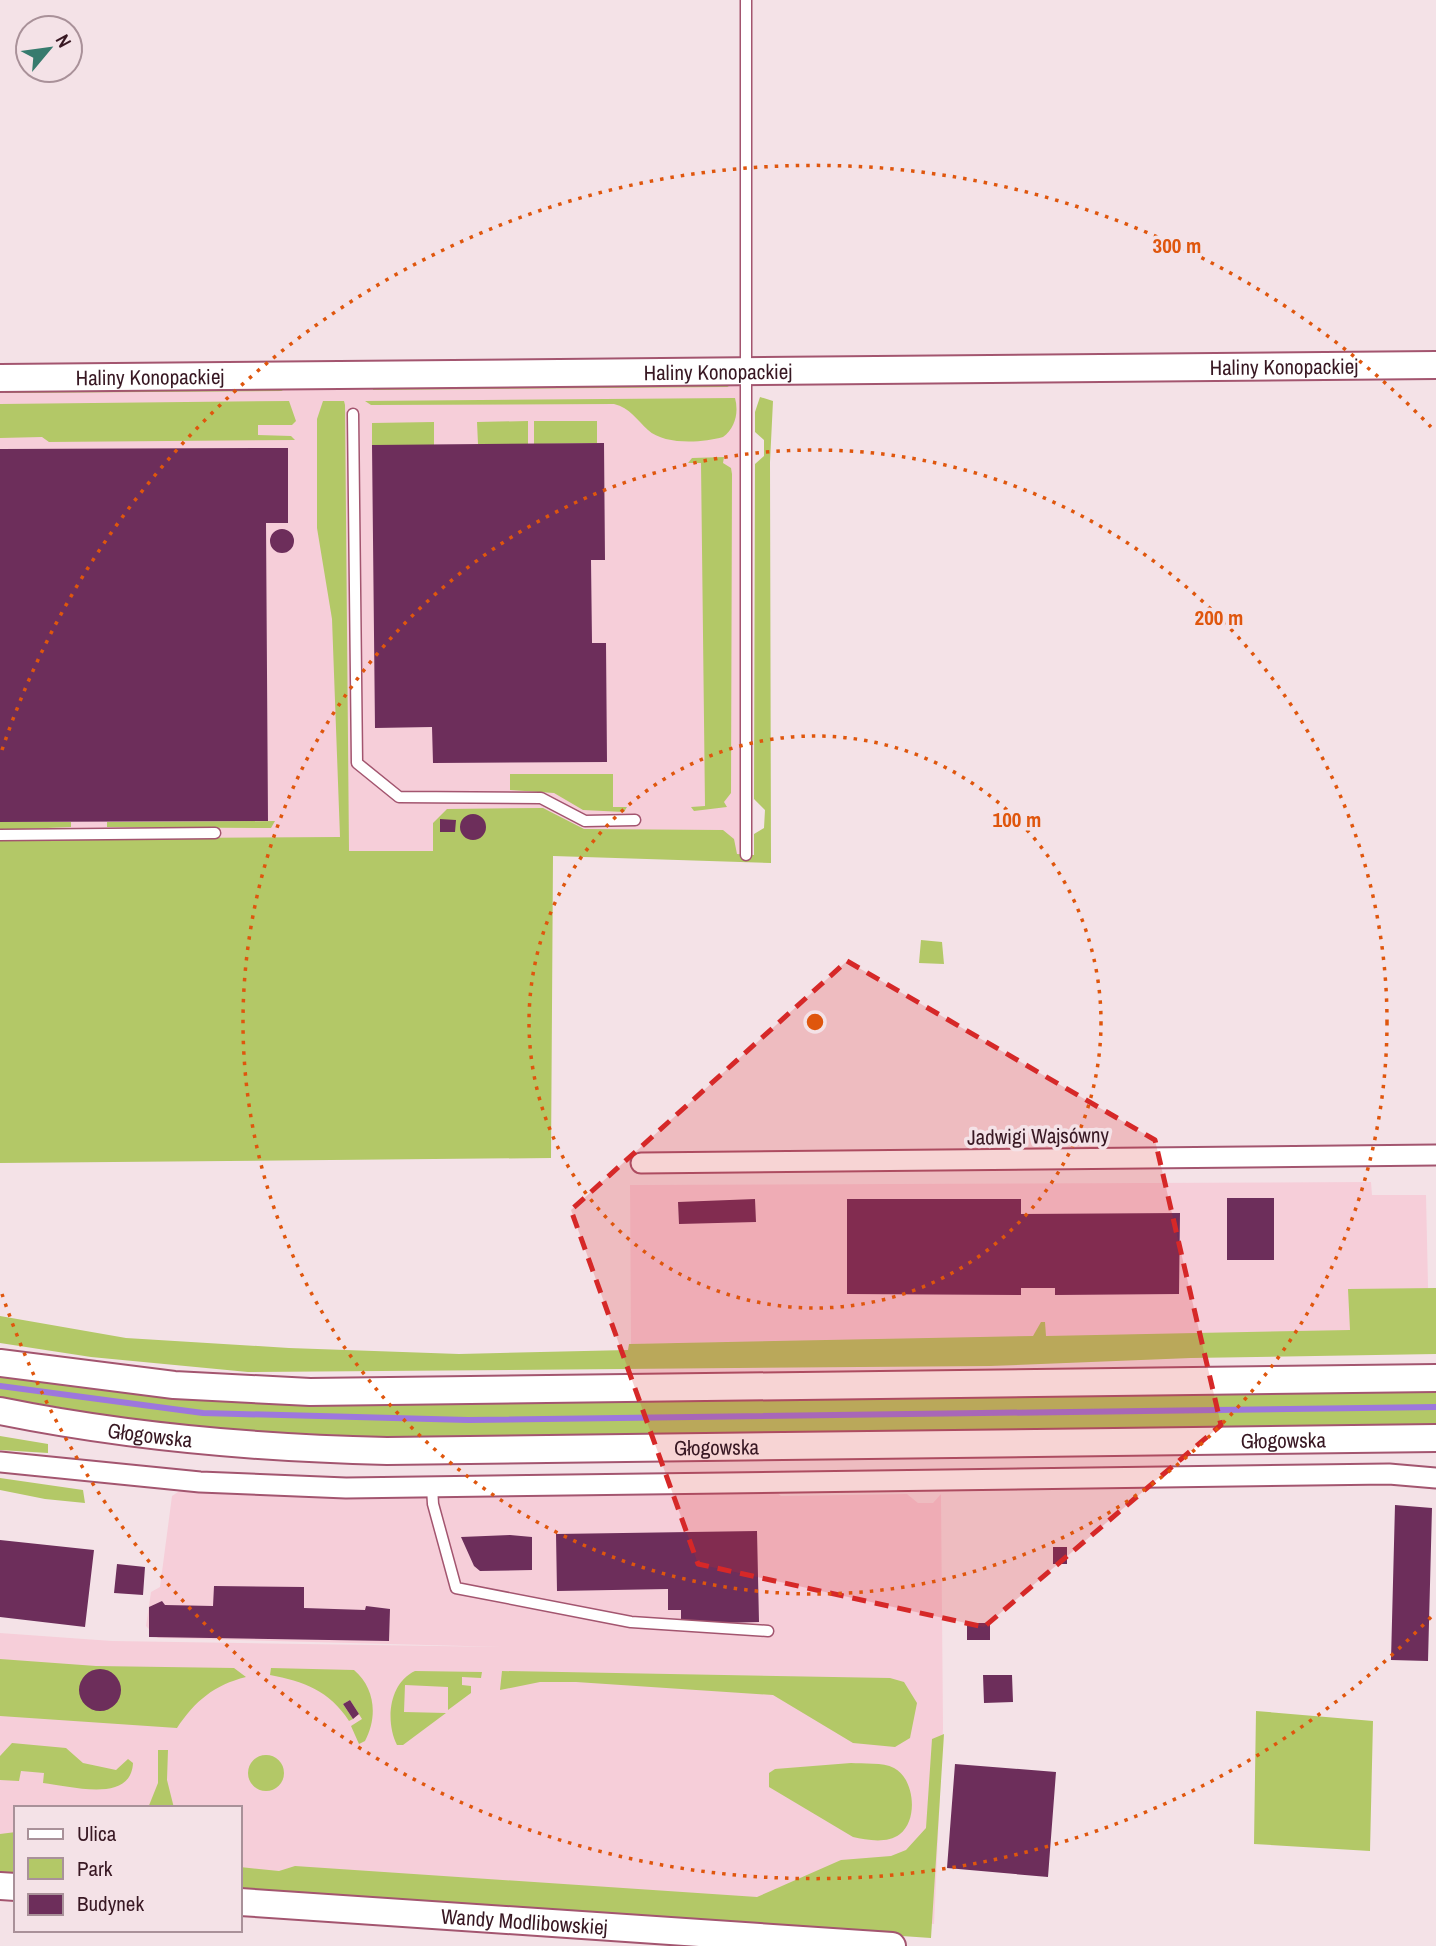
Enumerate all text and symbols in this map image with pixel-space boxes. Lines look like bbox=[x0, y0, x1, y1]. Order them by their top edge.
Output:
north arrow bbox=[14, 14, 84, 84]
text: N bbox=[50, 30, 78, 52]
text: 300 m bbox=[1153, 231, 1201, 260]
street label: Haliny Konopackiej bbox=[1210, 351, 1358, 382]
street label: Haliny Konopackiej bbox=[644, 356, 792, 387]
street label: Haliny Konopackiej bbox=[76, 361, 224, 392]
text: 200 m bbox=[1195, 603, 1243, 632]
text: 100 m bbox=[993, 805, 1041, 834]
centre of rings bbox=[803, 1010, 827, 1034]
street label: Jadwigi Wajsówny bbox=[967, 1120, 1110, 1152]
street label: Głogowska bbox=[106, 1415, 194, 1454]
street label: Głogowska bbox=[1241, 1425, 1327, 1455]
street label: Głogowska bbox=[674, 1432, 760, 1462]
legend bbox=[14, 1806, 242, 1932]
text: Ulica bbox=[77, 1819, 117, 1848]
text: Park bbox=[77, 1854, 113, 1883]
text: Budynek bbox=[77, 1889, 144, 1918]
street label: Wandy Modlibowskiej bbox=[440, 1901, 609, 1941]

